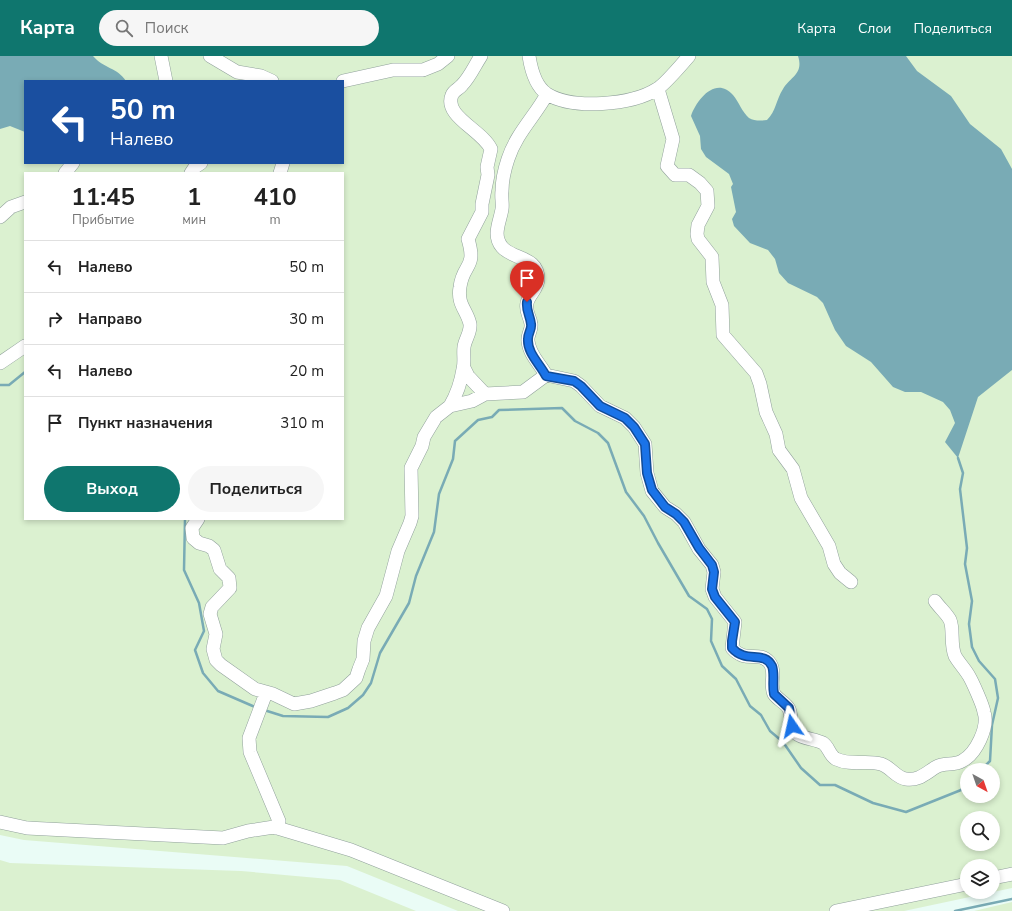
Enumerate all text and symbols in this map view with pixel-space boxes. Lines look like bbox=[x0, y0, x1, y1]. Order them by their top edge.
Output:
search box bbox=[99, 10, 379, 46]
text: Карта bbox=[20, 15, 75, 41]
icon: search bbox=[113, 17, 135, 39]
text: Поиск bbox=[145, 18, 188, 38]
text: Карта bbox=[797, 19, 836, 38]
text: Слои bbox=[858, 19, 892, 38]
text: Поделиться bbox=[914, 19, 992, 38]
text: 50 m bbox=[110, 91, 176, 129]
icon: left bbox=[44, 96, 96, 148]
text: Налево bbox=[110, 127, 174, 151]
text: 11:45 bbox=[71, 181, 135, 213]
text: 1 bbox=[187, 181, 201, 213]
text: 410 bbox=[253, 181, 297, 213]
text: Прибытие bbox=[72, 211, 134, 229]
text: мин bbox=[182, 211, 206, 229]
text: m bbox=[269, 211, 281, 229]
icon: left bbox=[44, 256, 66, 278]
text: Налево bbox=[78, 257, 133, 277]
text: 50 m bbox=[289, 257, 324, 277]
pin bbox=[510, 261, 544, 302]
icon: arrive bbox=[516, 267, 538, 289]
icon: right bbox=[44, 308, 66, 330]
text: Направо bbox=[78, 309, 142, 329]
text: 30 m bbox=[289, 309, 324, 329]
icon: left bbox=[44, 360, 66, 382]
text: Налево bbox=[78, 361, 133, 381]
text: 20 m bbox=[289, 361, 324, 381]
icon: arrive bbox=[44, 412, 66, 434]
text: Пункт назначения bbox=[78, 413, 213, 433]
text: 310 m bbox=[280, 413, 324, 433]
button: Выход bbox=[44, 466, 180, 512]
button: Поделиться bbox=[188, 466, 324, 512]
position arrow bbox=[771, 705, 813, 747]
north arrow bbox=[960, 763, 1000, 803]
map controls bbox=[960, 763, 1000, 899]
button: search bbox=[960, 811, 1000, 851]
button: layers bbox=[960, 859, 1000, 899]

